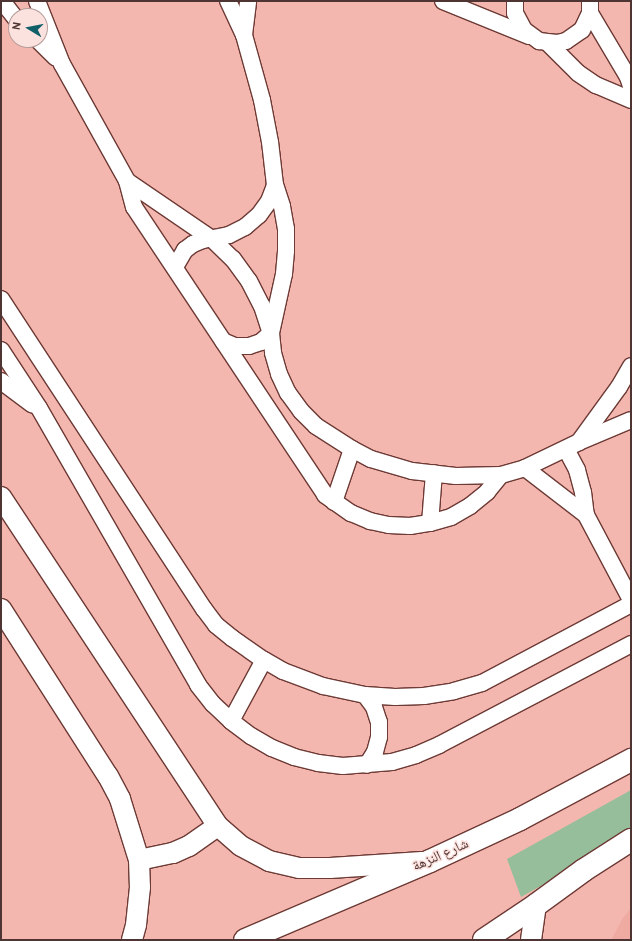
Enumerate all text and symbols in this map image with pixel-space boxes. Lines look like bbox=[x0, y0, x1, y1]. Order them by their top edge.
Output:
north arrow bbox=[8, 8, 48, 48]
text: N bbox=[10, 21, 25, 31]
street label: شارع النزهة bbox=[410, 836, 472, 876]

